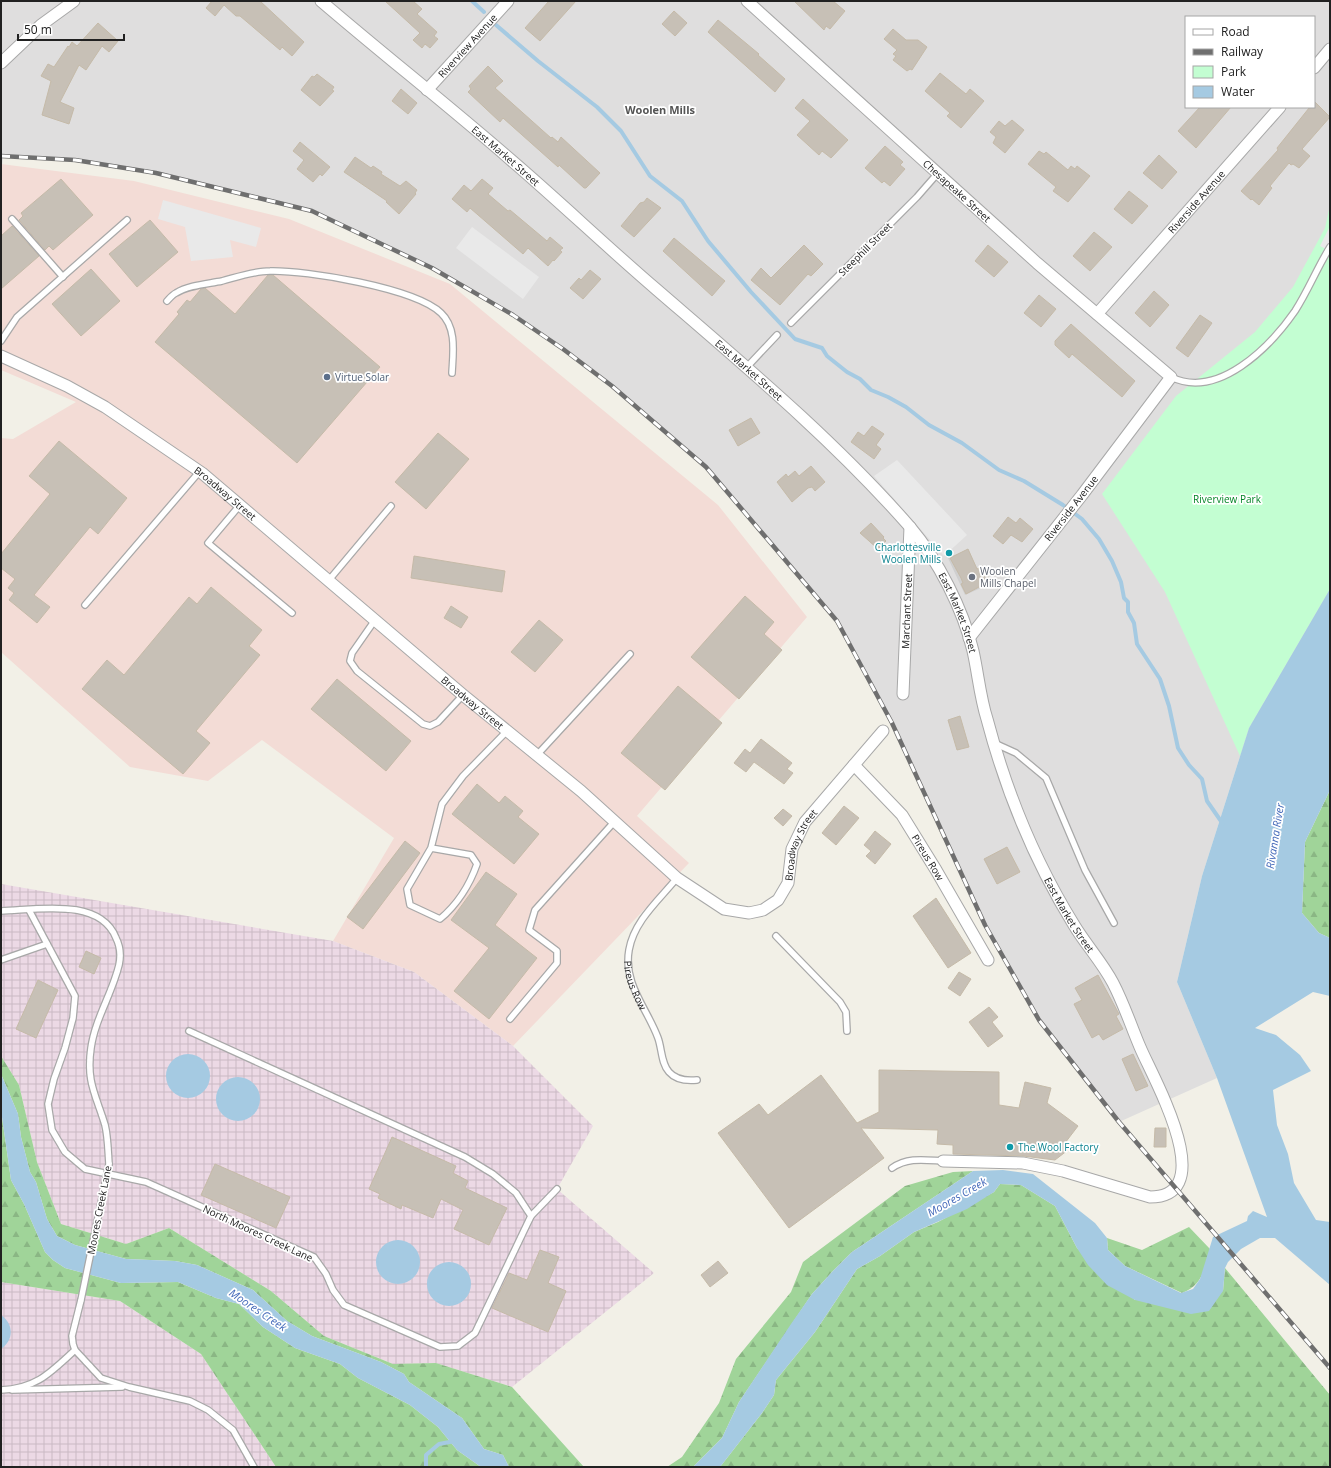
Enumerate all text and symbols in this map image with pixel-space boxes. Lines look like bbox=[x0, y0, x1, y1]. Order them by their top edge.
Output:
street label: Riverview Avenue bbox=[435, 10, 500, 81]
scale bar bbox=[18, 16, 124, 42]
legend bbox=[1185, 16, 1315, 108]
text: 50 m bbox=[24, 21, 52, 38]
text: Road bbox=[1221, 23, 1250, 40]
text: Railway bbox=[1221, 43, 1264, 60]
text: Park bbox=[1221, 63, 1247, 80]
text: Water bbox=[1221, 83, 1255, 100]
district label: Woolen Mills bbox=[625, 102, 696, 117]
street label: East Market Street bbox=[469, 122, 543, 189]
street label: Chesapeake Street bbox=[920, 156, 994, 225]
street label: Riverside Avenue bbox=[1165, 167, 1228, 236]
street label: Steephill Street bbox=[835, 219, 895, 279]
street label: East Market Street bbox=[712, 336, 786, 404]
place label: Virtue Solar bbox=[335, 370, 389, 384]
marker: Virtue Solar bbox=[322, 372, 332, 382]
street label: Broadway Street bbox=[192, 463, 260, 524]
street label: Riverside Avenue bbox=[1041, 472, 1101, 544]
park label: Riverview Park bbox=[1193, 492, 1262, 506]
place label: Charlottesville Woolen Mills bbox=[875, 540, 941, 566]
marker: Charlottesville Woolen Mills bbox=[944, 548, 954, 558]
place label: Woolen Mills Chapel bbox=[980, 564, 1036, 590]
street label: East Market Street bbox=[935, 570, 980, 654]
marker: Woolen Mills Chapel bbox=[967, 572, 977, 582]
street label: Marchant Street bbox=[898, 573, 915, 649]
street label: Broadway Street bbox=[438, 673, 507, 733]
water label: Rivanna River bbox=[1262, 801, 1287, 870]
street label: Broadway Street bbox=[781, 806, 820, 882]
street label: Pireus Row bbox=[909, 832, 948, 883]
street label: East Market Street bbox=[1041, 875, 1098, 955]
street label: Pireus Row bbox=[621, 960, 650, 1012]
place label: The Wool Factory bbox=[1018, 1140, 1099, 1154]
marker: The Wool Factory bbox=[1005, 1142, 1015, 1152]
street label: Moores Creek Lane bbox=[84, 1164, 115, 1256]
water label: Moores Creek bbox=[924, 1173, 990, 1220]
street label: North Moores Creek Lane bbox=[201, 1201, 316, 1265]
water label: Moores Creek bbox=[227, 1285, 290, 1335]

